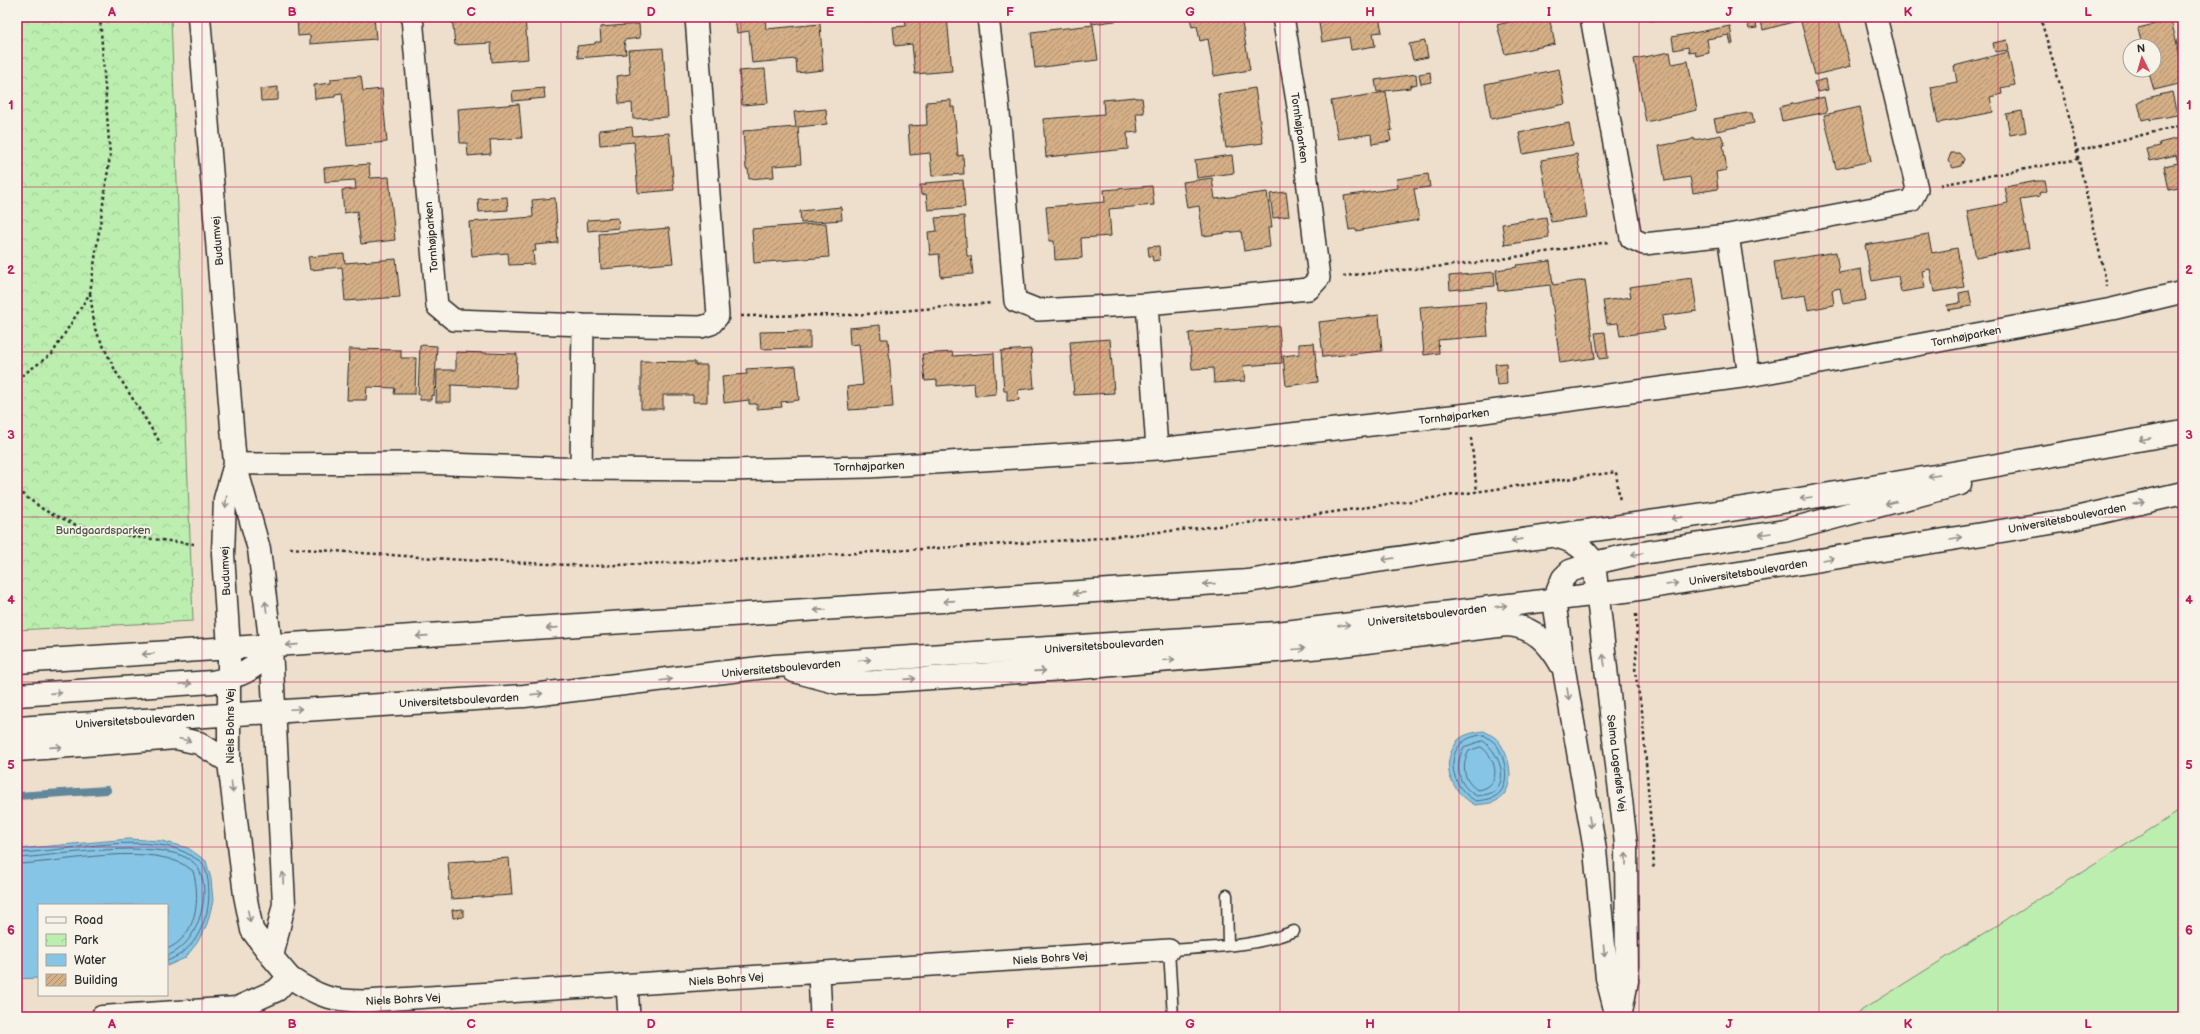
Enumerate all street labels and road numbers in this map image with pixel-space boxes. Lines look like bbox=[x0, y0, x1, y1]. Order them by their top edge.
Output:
street label: Tornhøjparken bbox=[1288, 92, 1311, 164]
street label: Tornhøjparken bbox=[422, 201, 441, 273]
street label: Budumvej bbox=[209, 216, 226, 266]
street label: Tornhøjparken bbox=[1930, 323, 2002, 350]
street label: Tornhøjparken bbox=[1418, 406, 1490, 427]
street label: Tornhøjparken bbox=[833, 459, 905, 474]
street label: Universitetsboulevarden bbox=[2007, 501, 2127, 536]
street label: Budumvej bbox=[218, 546, 233, 596]
street label: Universitetsboulevarden bbox=[1688, 557, 1808, 588]
street label: Universitetsboulevarden bbox=[1367, 602, 1487, 629]
street label: Universitetsboulevarden bbox=[1044, 635, 1164, 656]
street label: Universitetsboulevarden bbox=[721, 657, 841, 680]
street label: Niels Bohrs Vej bbox=[224, 688, 237, 764]
street label: Universitetsboulevarden bbox=[399, 691, 519, 710]
street label: Universitetsboulevarden bbox=[75, 710, 195, 731]
street label: Selma Lagerløfs Vej bbox=[1604, 714, 1629, 812]
street label: Niels Bohrs Vej bbox=[1012, 949, 1088, 968]
street label: Niels Bohrs Vej bbox=[688, 970, 764, 989]
street label: Niels Bohrs Vej bbox=[365, 991, 441, 1008]

